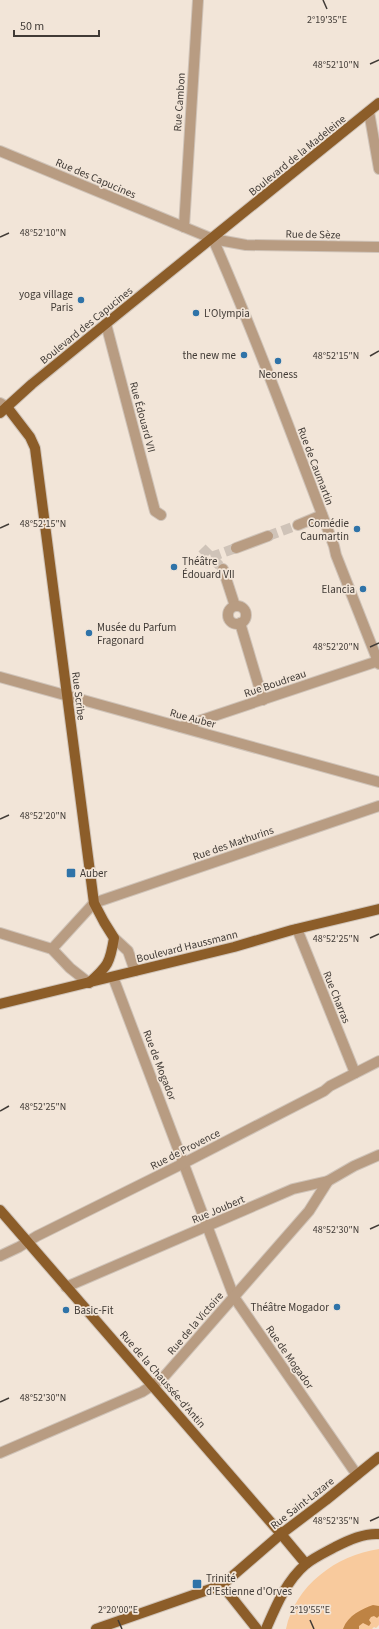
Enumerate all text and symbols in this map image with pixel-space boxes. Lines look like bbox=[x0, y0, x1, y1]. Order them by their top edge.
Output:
scale bar bbox=[14, 12, 99, 38]
text: 2°19'35"E bbox=[307, 13, 347, 27]
text: 50 m bbox=[20, 18, 44, 35]
text: 48°52'10"N bbox=[313, 58, 359, 72]
street label: Rue Cambon bbox=[170, 72, 189, 132]
street label: Boulevard de la Madeleine bbox=[246, 111, 349, 199]
street label: Rue des Capucines bbox=[53, 155, 139, 202]
text: 48°52'10"N bbox=[20, 226, 66, 240]
street label: Rue de Sèze bbox=[285, 227, 341, 242]
street label: Boulevard des Capucines bbox=[37, 283, 136, 367]
place label: yoga village Paris bbox=[19, 287, 74, 315]
marker: yoga village Paris bbox=[76, 295, 86, 305]
place label: L'Olympia bbox=[204, 306, 250, 321]
marker: L'Olympia bbox=[191, 308, 201, 318]
place label: the new me bbox=[182, 348, 237, 363]
text: 48°52'15"N bbox=[313, 349, 359, 363]
marker: the new me bbox=[239, 350, 249, 360]
marker: Neoness bbox=[273, 356, 283, 366]
place label: Neoness bbox=[258, 367, 298, 382]
street label: Rue Édouard VII bbox=[126, 380, 159, 454]
street label: Rue de Caumartin bbox=[294, 425, 337, 507]
place label: Comédie Caumartin bbox=[300, 516, 350, 544]
text: 48°52'15"N bbox=[20, 517, 66, 531]
marker: Comédie Caumartin bbox=[352, 524, 362, 534]
place label: Théâtre Édouard VII bbox=[182, 554, 235, 582]
marker: Théâtre Édouard VII bbox=[169, 562, 179, 572]
place label: Elancia bbox=[322, 582, 355, 597]
marker: Elancia bbox=[358, 584, 368, 594]
place label: Musée du Parfum Fragonard bbox=[97, 620, 176, 648]
marker: Musée du Parfum Fragonard bbox=[84, 628, 94, 638]
text: 48°52'20"N bbox=[313, 640, 359, 654]
street label: Rue Boudreau bbox=[242, 666, 308, 701]
street label: Rue Scribe bbox=[68, 671, 89, 722]
street label: Rue Auber bbox=[168, 705, 218, 732]
text: 48°52'20"N bbox=[20, 809, 66, 823]
street label: Rue des Mathurins bbox=[191, 823, 276, 864]
place label: Auber bbox=[80, 866, 107, 881]
marker: Auber bbox=[65, 867, 77, 879]
street label: Boulevard Haussmann bbox=[135, 927, 239, 966]
text: 48°52'25"N bbox=[313, 932, 359, 946]
street label: Rue Charras bbox=[319, 969, 354, 1026]
street label: Rue de Mogador bbox=[139, 1028, 180, 1103]
text: 48°52'25"N bbox=[20, 1100, 66, 1114]
street label: Rue de Provence bbox=[148, 1125, 223, 1173]
street label: Rue Joubert bbox=[189, 1191, 247, 1227]
text: 48°52'30"N bbox=[313, 1223, 359, 1237]
street label: Rue de la Victoire bbox=[164, 1288, 227, 1358]
place label: Théâtre Mogador bbox=[251, 1300, 329, 1315]
marker: Théâtre Mogador bbox=[332, 1302, 342, 1312]
place label: Basic-Fit bbox=[74, 1303, 114, 1318]
marker: Basic-Fit bbox=[61, 1305, 71, 1315]
street label: Rue de Mogador bbox=[262, 1323, 317, 1392]
street label: Rue de la Chaussée-d'Antin bbox=[116, 1327, 209, 1431]
text: 48°52'30"N bbox=[20, 1391, 66, 1405]
street label: Rue Saint-Lazare bbox=[267, 1473, 338, 1533]
text: 48°52'35"N bbox=[313, 1514, 359, 1528]
place label: Trinité d'Estienne d'Orves bbox=[206, 1571, 292, 1599]
marker: Trinité d'Estienne d'Orves bbox=[191, 1578, 203, 1590]
text: 2°20'00"E bbox=[98, 1603, 138, 1617]
text: 2°19'55"E bbox=[290, 1603, 330, 1617]

